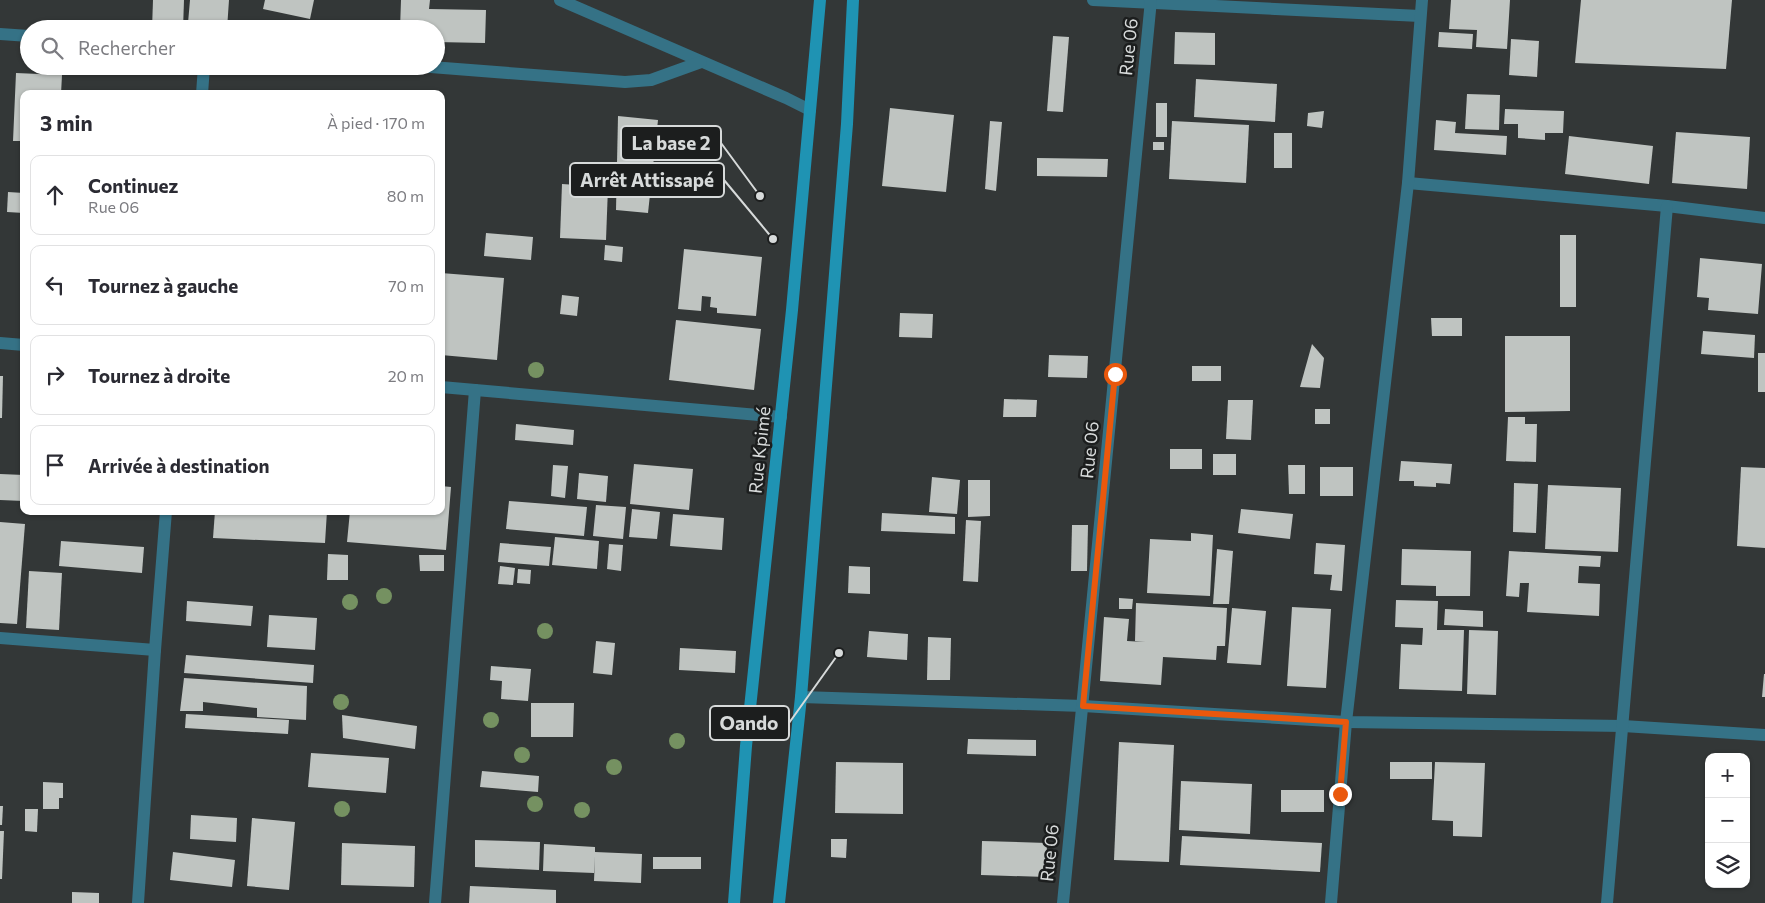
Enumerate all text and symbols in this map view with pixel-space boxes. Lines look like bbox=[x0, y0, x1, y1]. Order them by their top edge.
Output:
street label: Rue 06 bbox=[1114, 17, 1142, 77]
search box bbox=[20, 20, 445, 75]
icon: search bbox=[38, 34, 66, 62]
text: Rechercher bbox=[78, 36, 176, 59]
text: 3 min bbox=[40, 110, 93, 135]
text: À pied · 170 m bbox=[327, 113, 425, 132]
callout: La base 2 bbox=[621, 126, 721, 160]
text: La base 2 bbox=[631, 131, 711, 154]
callout: Arrêt Attissapé bbox=[570, 163, 724, 197]
text: Arrêt Attissapé bbox=[580, 168, 714, 191]
text: Continuez bbox=[88, 174, 178, 197]
icon: ahead bbox=[41, 181, 69, 209]
text: 80 m bbox=[387, 186, 424, 205]
text: Rue 06 bbox=[88, 197, 139, 216]
icon: left bbox=[41, 271, 69, 299]
text: Tournez à gauche bbox=[88, 274, 238, 297]
text: 70 m bbox=[388, 276, 424, 295]
icon: right bbox=[41, 361, 69, 389]
route start bbox=[1104, 363, 1127, 386]
text: Tournez à droite bbox=[88, 364, 230, 387]
text: 20 m bbox=[388, 366, 424, 385]
street label: Rue Kpimé bbox=[743, 405, 775, 495]
street label: Rue 06 bbox=[1075, 420, 1103, 480]
icon: arrive bbox=[41, 451, 69, 479]
text: Arrivée à destination bbox=[88, 454, 270, 477]
callout: Oando bbox=[710, 706, 789, 740]
text: Oando bbox=[720, 711, 778, 734]
map controls bbox=[1705, 753, 1750, 888]
button: + bbox=[1705, 753, 1750, 798]
route end bbox=[1329, 783, 1352, 806]
button: − bbox=[1705, 798, 1750, 843]
street label: Rue 06 bbox=[1035, 823, 1063, 883]
button: layers bbox=[1705, 843, 1750, 888]

